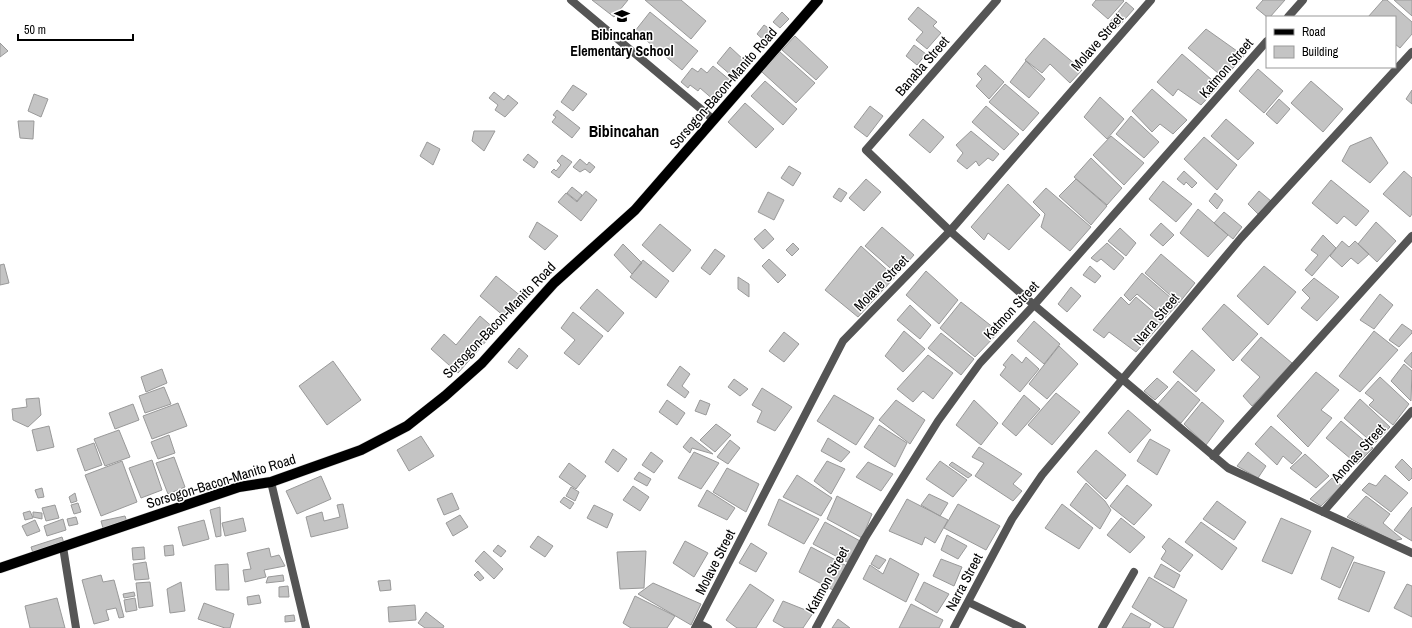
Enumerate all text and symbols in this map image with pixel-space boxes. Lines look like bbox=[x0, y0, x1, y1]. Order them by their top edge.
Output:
school or university icon: Bibincahan Elementary School bbox=[613, 7, 631, 25]
street label: Molave Street bbox=[1067, 9, 1127, 75]
scale bar bbox=[18, 16, 133, 42]
legend bbox=[1266, 16, 1396, 68]
text: 50 m bbox=[24, 22, 46, 38]
street label: Sorsogon-Bacon-Manito Road bbox=[665, 24, 781, 152]
text: Road bbox=[1302, 24, 1326, 40]
place label: Bibincahan Elementary School bbox=[570, 26, 674, 60]
street label: Banaba Street bbox=[891, 32, 953, 100]
street label: Katmon Street bbox=[1195, 34, 1257, 102]
text: Building bbox=[1302, 44, 1339, 60]
district label: Bibincahan bbox=[589, 120, 659, 142]
street label: Molave Street bbox=[850, 251, 912, 315]
street label: Sorsogon-Bacon-Manito Road bbox=[439, 258, 559, 382]
street label: Katmon Street bbox=[979, 277, 1043, 343]
street label: Narra Street bbox=[1129, 289, 1183, 349]
street label: Anonas Street bbox=[1326, 420, 1389, 487]
street label: Sorsogon-Bacon-Manito Road bbox=[144, 450, 298, 512]
street label: Molave Street bbox=[691, 526, 739, 598]
street label: Katmon Street bbox=[801, 544, 853, 616]
street label: Narra Street bbox=[941, 550, 987, 614]

